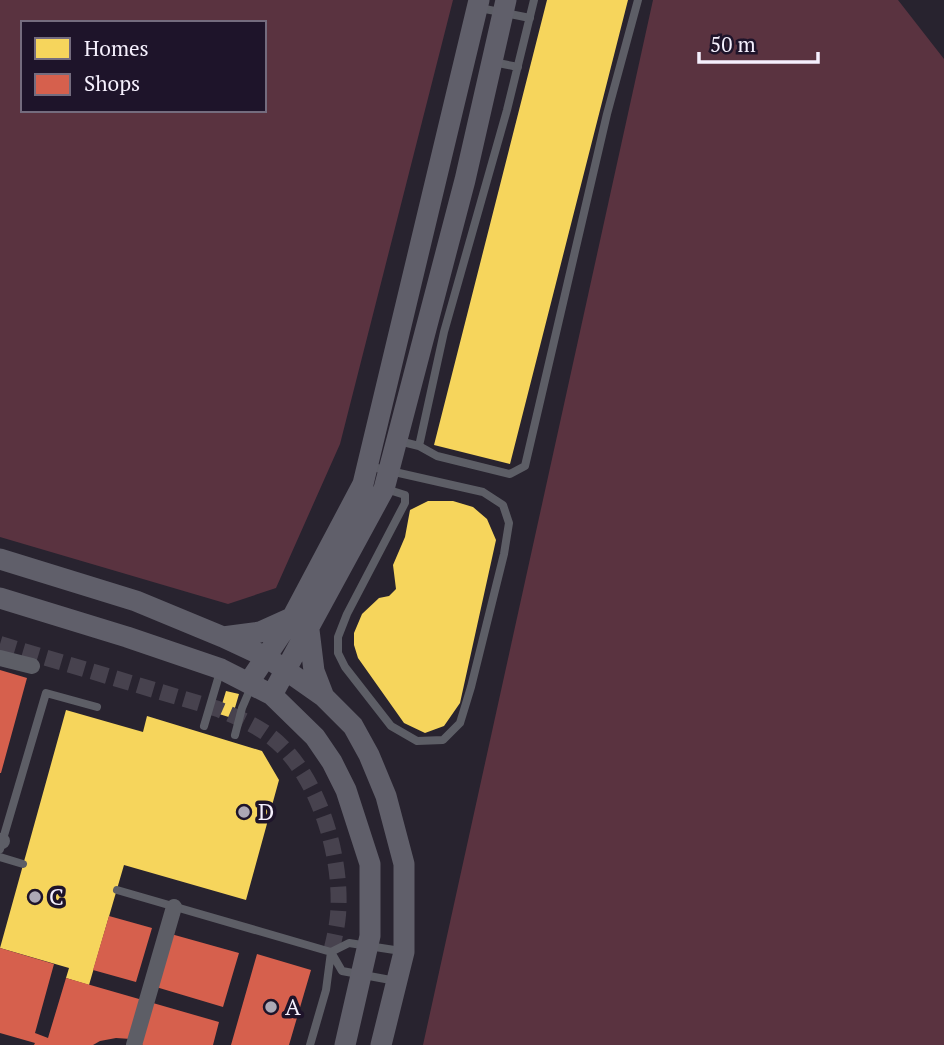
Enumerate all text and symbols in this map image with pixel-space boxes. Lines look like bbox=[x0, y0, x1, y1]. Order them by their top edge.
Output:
legend bbox=[21, 21, 266, 112]
scale bar bbox=[699, 21, 818, 65]
text: 50 m bbox=[710, 30, 756, 58]
text: Homes bbox=[84, 34, 149, 62]
text: Shops bbox=[84, 69, 140, 97]
place label: D bbox=[258, 796, 274, 827]
marker: D bbox=[236, 804, 252, 820]
place label: C bbox=[49, 881, 64, 912]
marker: C bbox=[27, 889, 43, 905]
place label: A bbox=[285, 991, 301, 1022]
marker: A bbox=[263, 999, 279, 1015]

